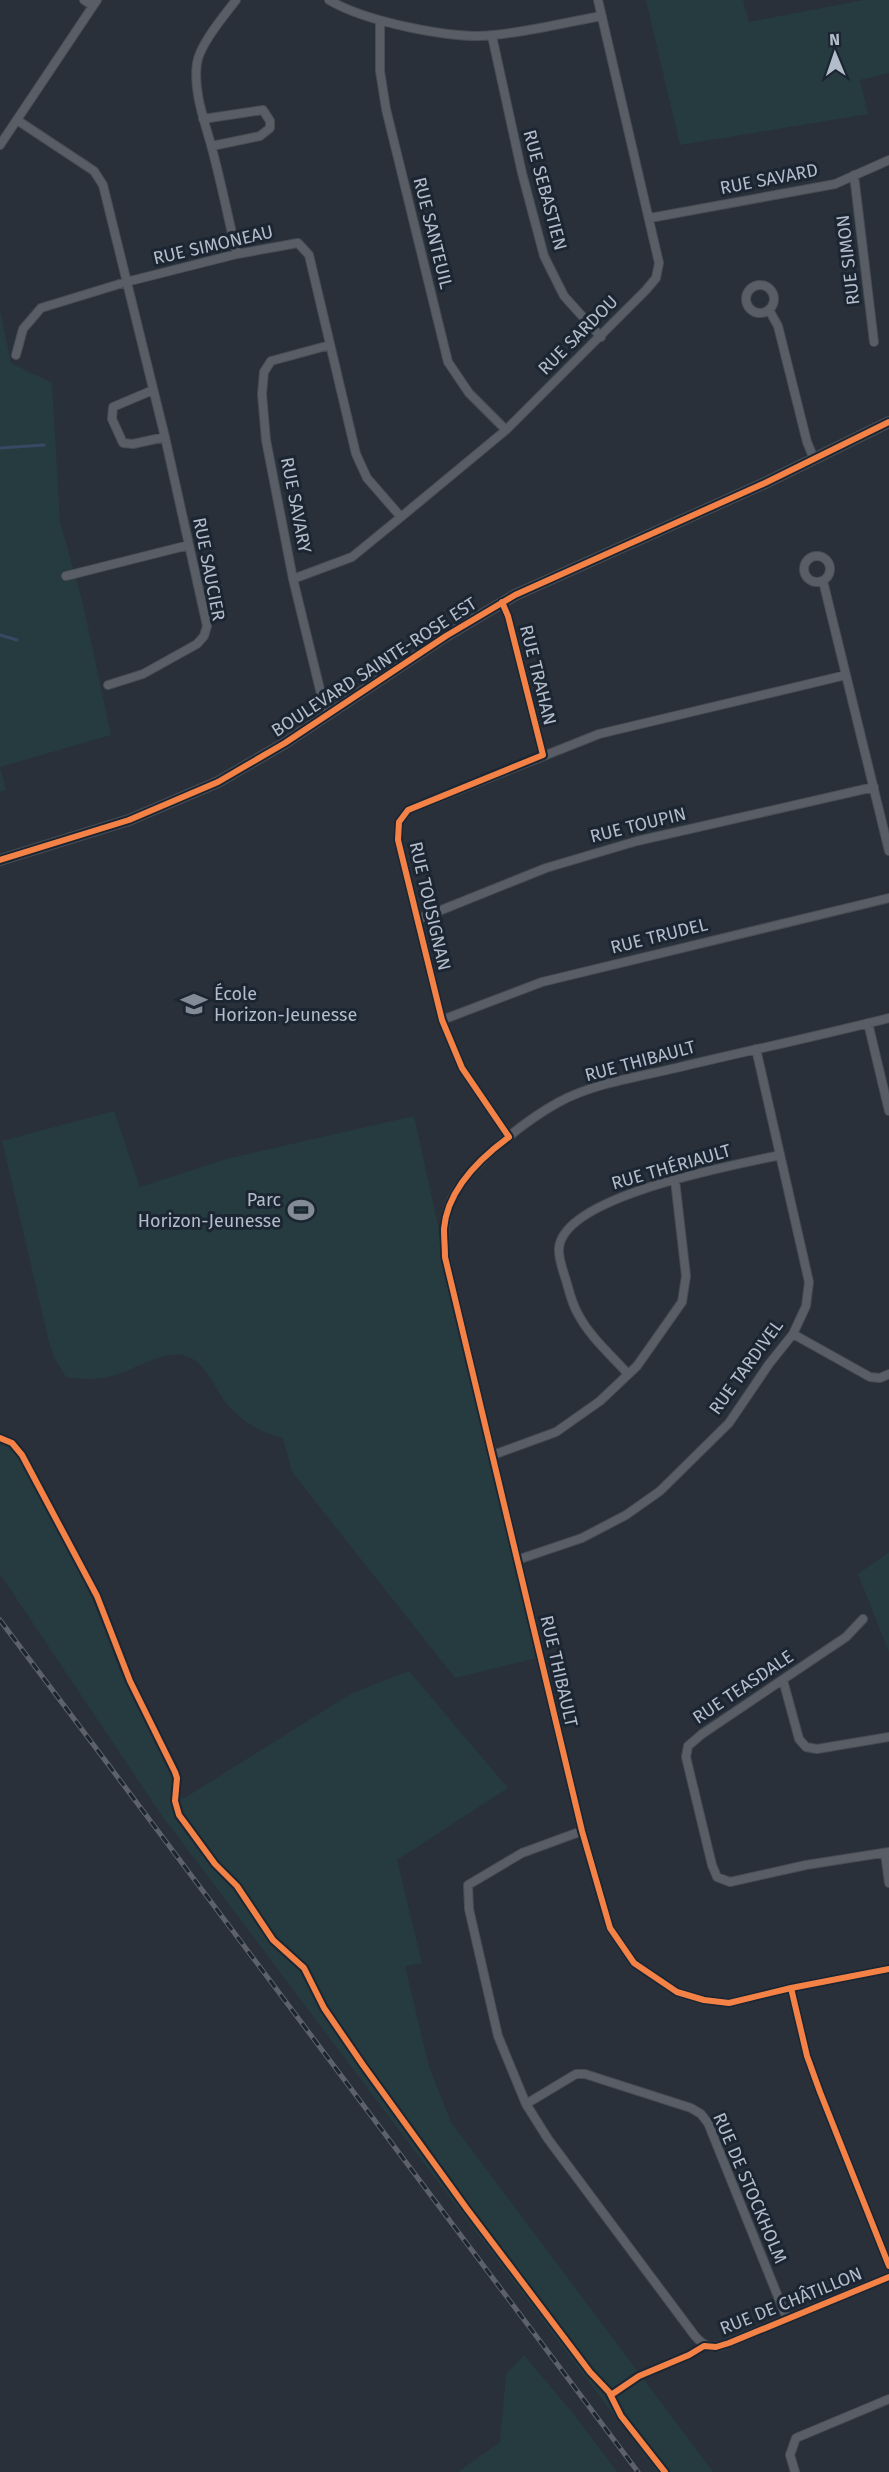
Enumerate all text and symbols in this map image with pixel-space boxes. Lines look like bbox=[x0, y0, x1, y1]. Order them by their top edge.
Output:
north arrow bbox=[805, 24, 865, 84]
text: N bbox=[829, 30, 840, 49]
street label: RUE SEBASTIEN bbox=[518, 127, 572, 253]
street label: RUE SAVARD bbox=[718, 159, 820, 199]
street label: RUE SANTEUIL bbox=[408, 175, 458, 291]
street label: RUE SIMON bbox=[832, 214, 864, 306]
street label: RUE SIMONEAU bbox=[151, 221, 275, 269]
street label: RUE SARDOU bbox=[533, 290, 623, 380]
street label: RUE SAVARY bbox=[276, 455, 316, 555]
street label: RUE SAUCIER bbox=[188, 515, 230, 623]
street label: BOULEVARD SAINTE-ROSE EST bbox=[267, 592, 481, 742]
street label: RUE TRAHAN bbox=[515, 623, 561, 727]
street label: RUE TOUPIN bbox=[588, 802, 688, 848]
street label: RUE TOUSIGNAN bbox=[405, 840, 455, 972]
street label: RUE TRUDEL bbox=[608, 913, 710, 959]
place label: École Horizon-Jeunesse bbox=[214, 982, 357, 1026]
school or university icon: École Horizon-Jeunesse bbox=[179, 989, 209, 1019]
street label: RUE THIBAULT bbox=[582, 1035, 698, 1086]
street label: RUE THÉRIAULT bbox=[608, 1138, 734, 1195]
place label: Parc Horizon-Jeunesse bbox=[138, 1189, 281, 1232]
sports icon: Parc Horizon-Jeunesse bbox=[286, 1195, 316, 1225]
street label: RUE TARDIVEL bbox=[704, 1315, 788, 1419]
street label: RUE THIBAULT bbox=[536, 1613, 583, 1729]
street label: RUE TEASDALE bbox=[689, 1645, 797, 1729]
street label: RUE DE STOCKHOLM bbox=[708, 2109, 792, 2267]
street label: RUE DE CHÂTILLON bbox=[717, 2262, 865, 2340]

